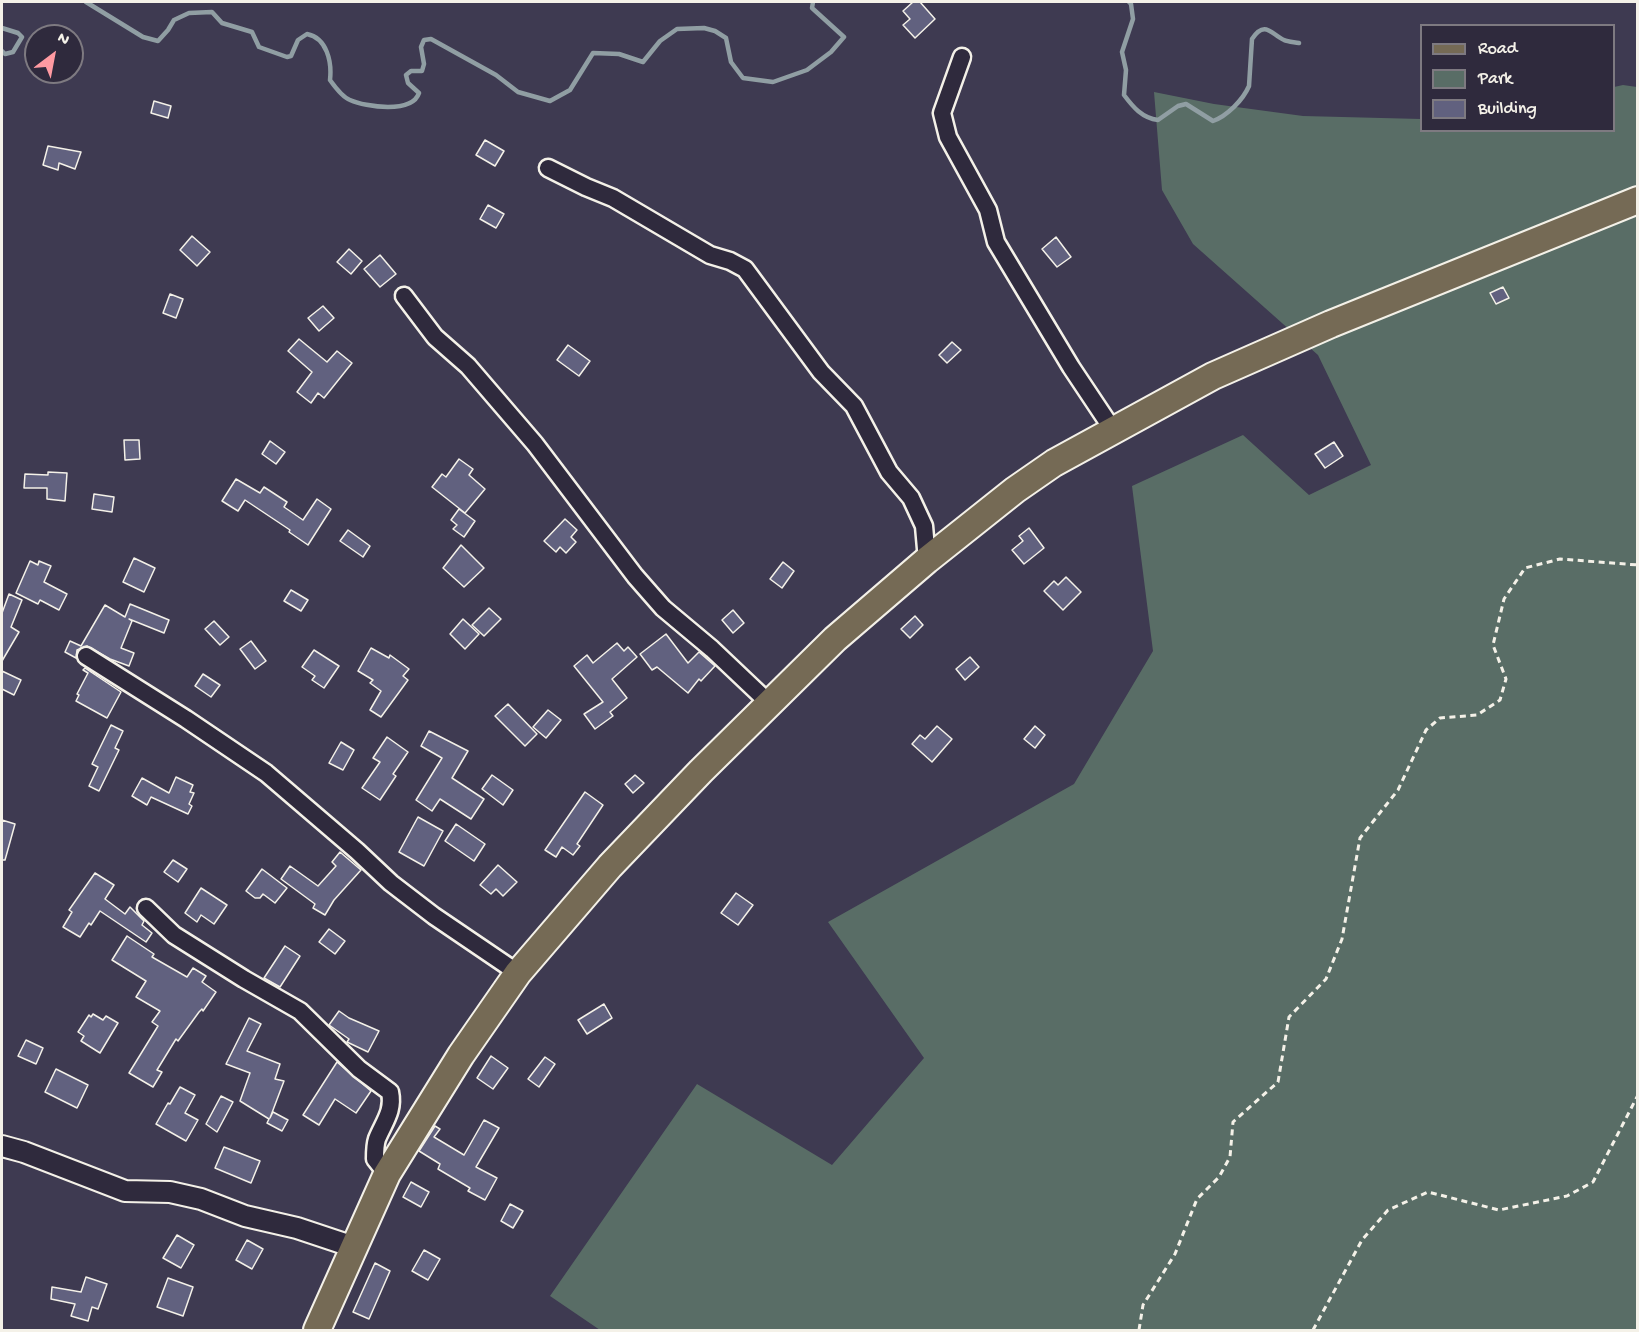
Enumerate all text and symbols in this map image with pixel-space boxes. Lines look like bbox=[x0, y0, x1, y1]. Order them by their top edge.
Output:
north arrow bbox=[24, 24, 84, 84]
legend bbox=[1420, 24, 1615, 132]
text: N bbox=[53, 29, 72, 51]
text: Road bbox=[1478, 39, 1517, 60]
text: Park bbox=[1478, 69, 1512, 90]
text: Building bbox=[1478, 99, 1537, 120]

